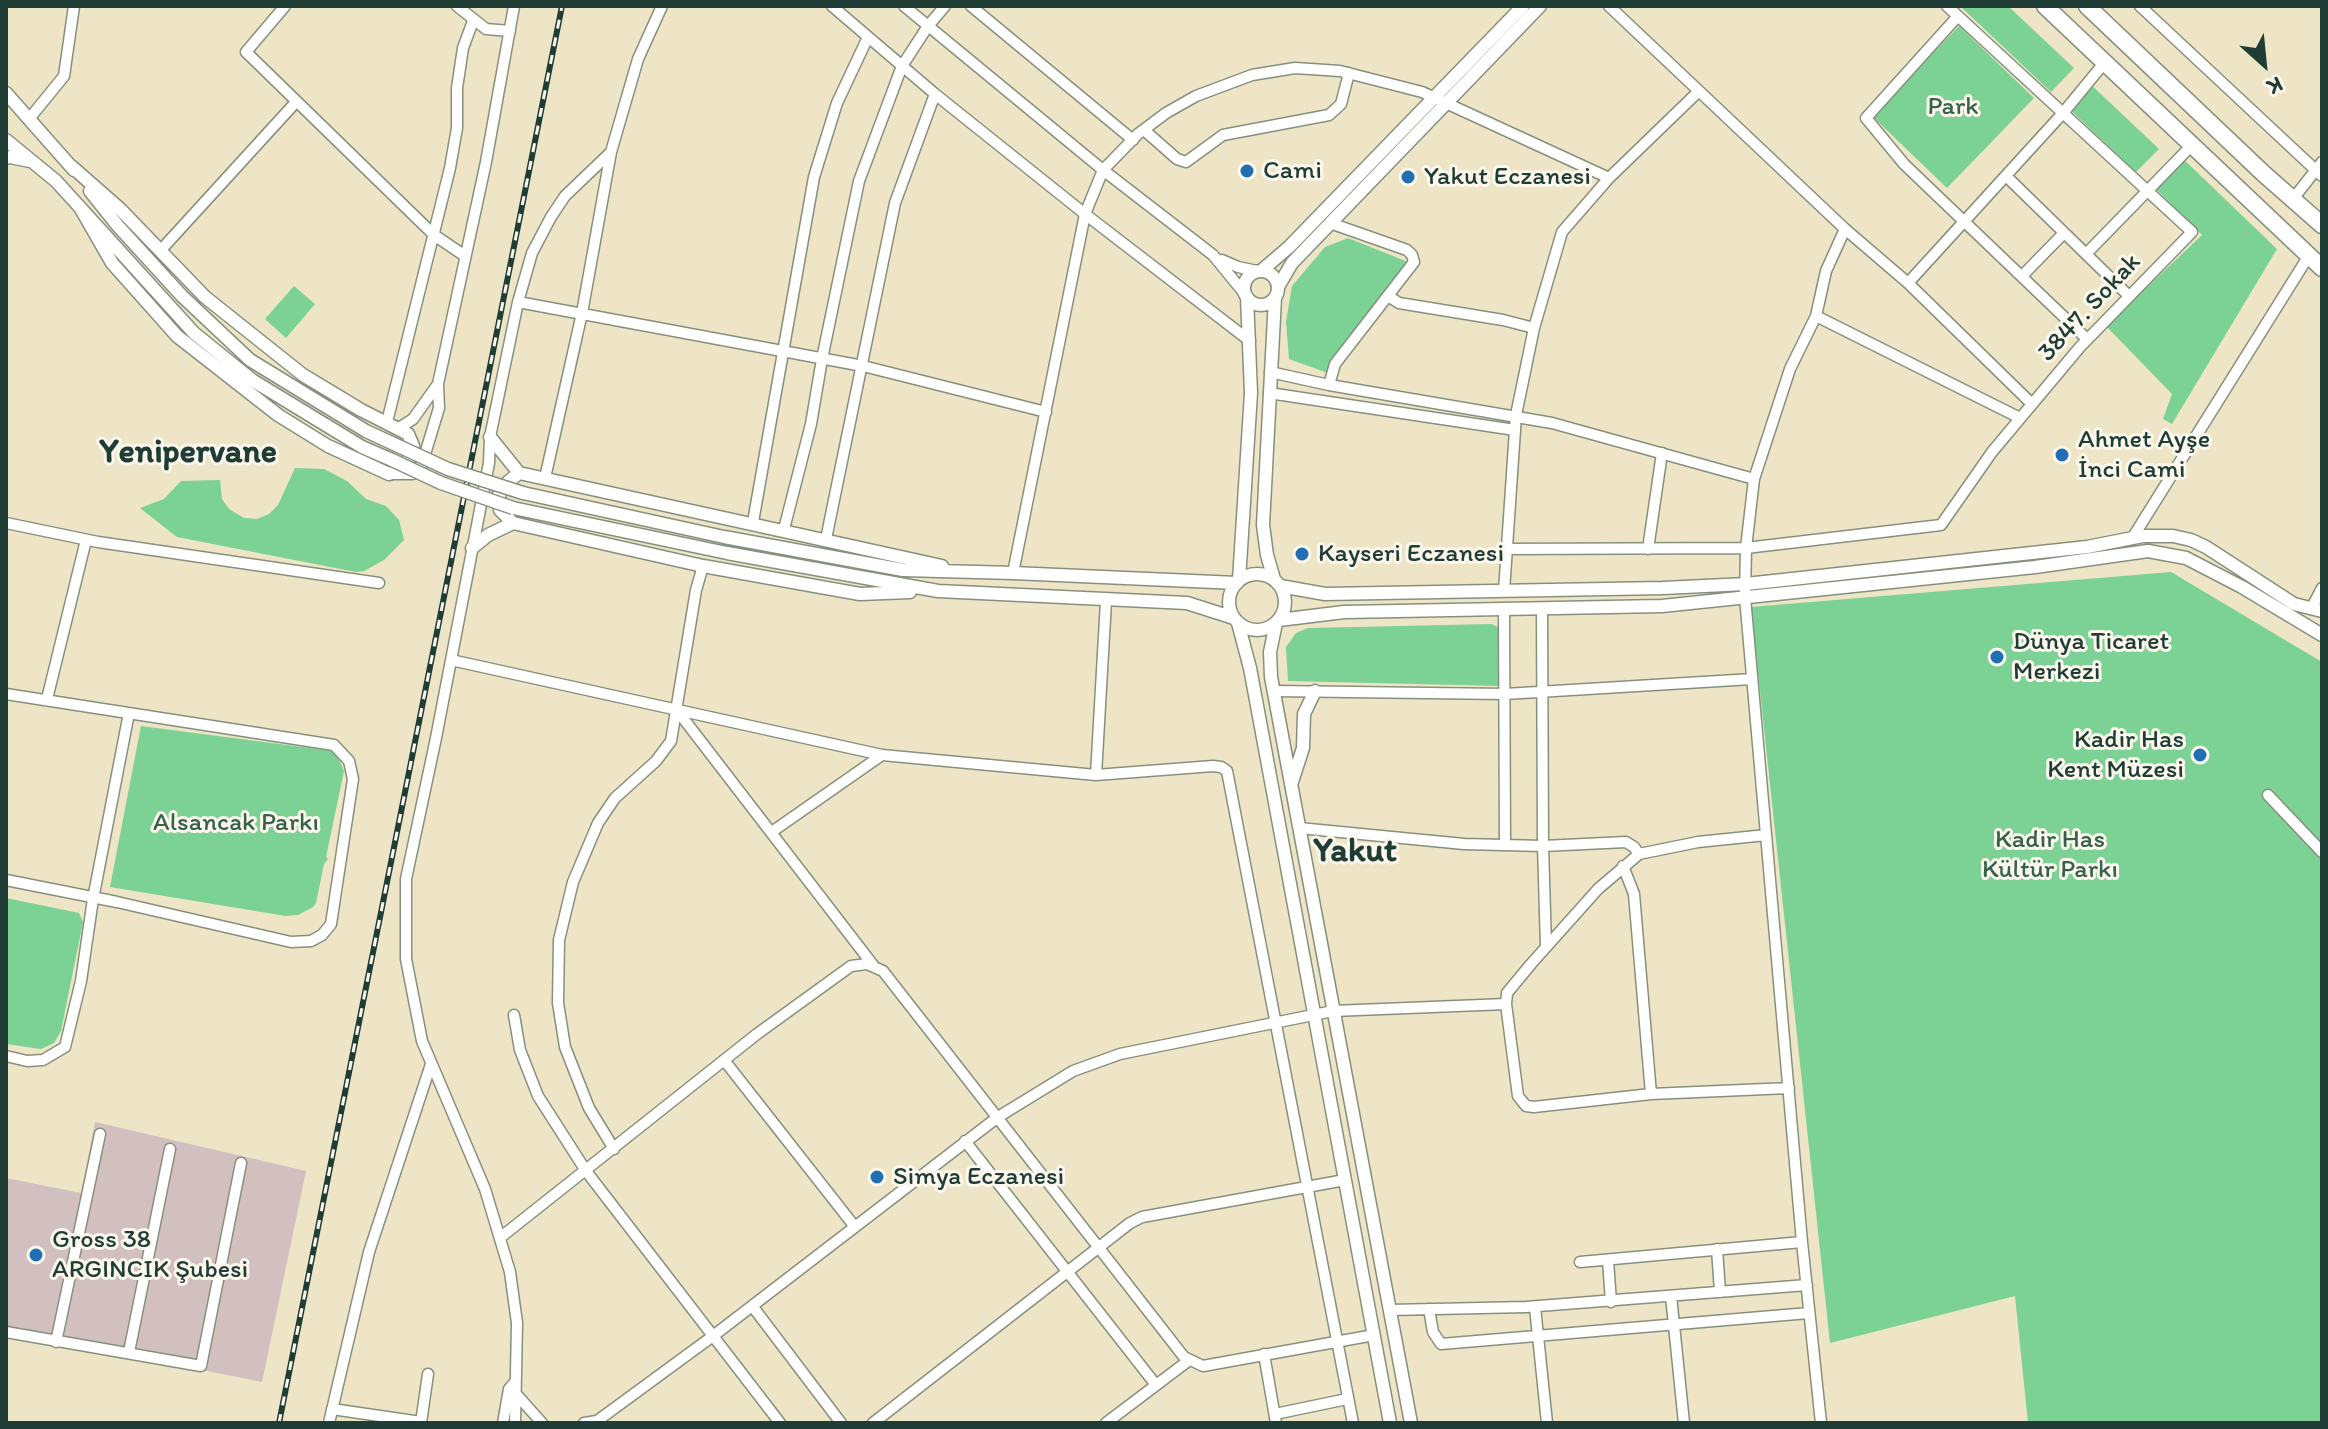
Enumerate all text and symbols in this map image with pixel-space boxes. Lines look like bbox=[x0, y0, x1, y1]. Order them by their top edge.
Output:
north arrow bbox=[2224, 24, 2304, 104]
text: K bbox=[2263, 71, 2288, 101]
park label: Park bbox=[1927, 91, 1979, 123]
place label: Cami bbox=[1263, 155, 1322, 187]
place label: Yakut Eczanesi bbox=[1424, 161, 1591, 193]
marker: Cami bbox=[1238, 162, 1256, 180]
marker: Yakut Eczanesi bbox=[1399, 168, 1417, 186]
street label: 3847. Sokak bbox=[2032, 247, 2148, 369]
place label: Ahmet Ayşe İnci Cami bbox=[2078, 424, 2210, 486]
district label: Yenipervane bbox=[99, 433, 277, 473]
marker: Ahmet Ayşe İnci Cami bbox=[2053, 446, 2071, 464]
place label: Kayseri Eczanesi bbox=[1318, 538, 1504, 570]
marker: Kayseri Eczanesi bbox=[1293, 545, 1311, 563]
place label: Dünya Ticaret Merkezi bbox=[2013, 626, 2169, 688]
marker: Dünya Ticaret Merkezi bbox=[1988, 648, 2006, 666]
place label: Kadir Has Kent Müzesi bbox=[2047, 724, 2184, 786]
marker: Kadir Has Kent Müzesi bbox=[2191, 746, 2209, 764]
park label: Alsancak Parkı bbox=[153, 807, 319, 839]
park label: Kadir Has Kültür Parkı bbox=[1982, 824, 2118, 886]
district label: Yakut bbox=[1313, 832, 1397, 872]
place label: Simya Eczanesi bbox=[893, 1161, 1064, 1193]
marker: Simya Eczanesi bbox=[868, 1168, 886, 1186]
place label: Gross 38 ARGINCIK Şubesi bbox=[52, 1224, 248, 1286]
marker: Gross 38 ARGINCIK Şubesi bbox=[27, 1246, 45, 1264]

